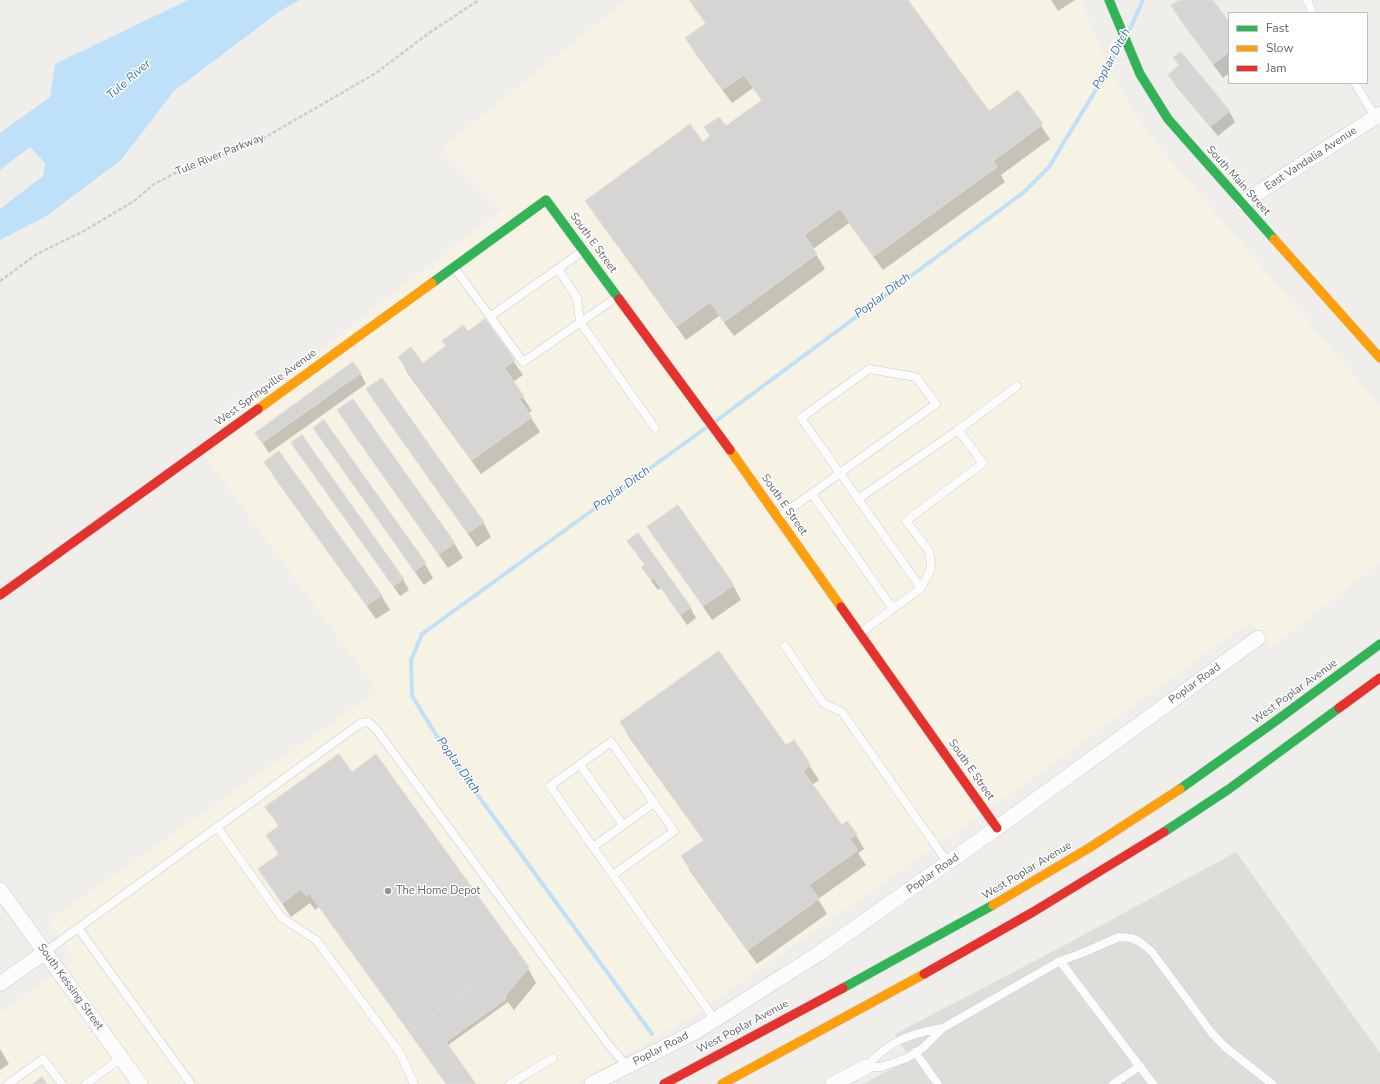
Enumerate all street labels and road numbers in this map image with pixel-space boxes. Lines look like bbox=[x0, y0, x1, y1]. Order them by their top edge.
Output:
street label: East Vandalia Avenue bbox=[1262, 124, 1360, 194]
street label: Tule River Parkway bbox=[174, 131, 266, 179]
street label: South Main Street bbox=[1203, 144, 1273, 218]
street label: South E Street bbox=[567, 210, 619, 276]
street label: West Springville Avenue bbox=[213, 347, 319, 429]
street label: South E Street bbox=[758, 472, 810, 538]
street label: West Poplar Avenue bbox=[1250, 657, 1340, 727]
street label: Poplar Road bbox=[1167, 661, 1223, 707]
street label: South E Street bbox=[945, 737, 997, 803]
street label: West Poplar Avenue bbox=[980, 839, 1074, 903]
street label: Poplar Road bbox=[904, 851, 962, 897]
street label: South Kessing Street bbox=[34, 941, 106, 1033]
street label: West Poplar Avenue bbox=[695, 997, 791, 1057]
street label: Poplar Road bbox=[631, 1029, 691, 1069]

